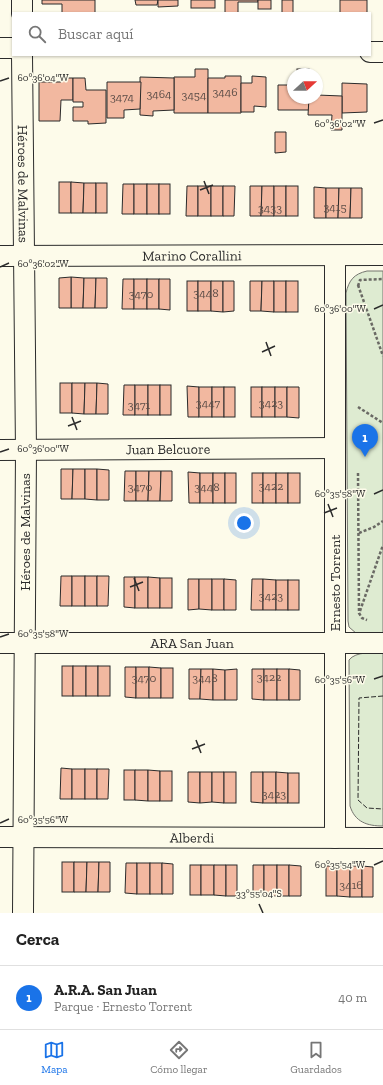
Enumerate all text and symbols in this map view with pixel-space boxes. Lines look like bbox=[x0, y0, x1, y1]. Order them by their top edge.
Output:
search box bbox=[12, 12, 371, 56]
icon: search bbox=[26, 23, 48, 45]
text: Buscar aquí bbox=[58, 25, 134, 43]
north arrow bbox=[287, 68, 323, 104]
text: 60°36'04"W bbox=[17, 72, 69, 84]
house number: 3446 bbox=[212, 85, 238, 99]
house number: 3464 bbox=[146, 87, 172, 101]
house number: 3454 bbox=[182, 88, 207, 102]
house number: 3474 bbox=[110, 90, 135, 104]
text: 60°36'02"W bbox=[314, 118, 366, 130]
street label: Héroes de Malvinas bbox=[14, 125, 32, 243]
house number: 3415 bbox=[323, 200, 347, 214]
house number: 3433 bbox=[258, 201, 282, 215]
street label: Marino Corallini bbox=[142, 247, 242, 265]
text: 60°36'02"W bbox=[17, 258, 69, 270]
house number: 3448 bbox=[193, 286, 219, 300]
house number: 3470 bbox=[129, 287, 153, 301]
text: 60°36'00"W bbox=[314, 303, 367, 315]
house number: 3447 bbox=[196, 396, 220, 410]
house number: 3423 bbox=[259, 396, 283, 410]
house number: 3471 bbox=[128, 398, 151, 412]
pin: 1 bbox=[352, 424, 378, 457]
street label: Juan Belcuore bbox=[126, 441, 211, 458]
text: 60°36'00"W bbox=[17, 443, 70, 455]
street label: Héroes de Malvinas bbox=[17, 473, 34, 591]
house number: 3422 bbox=[259, 479, 283, 493]
house number: 3470 bbox=[128, 480, 152, 494]
house number: 3448 bbox=[194, 480, 220, 494]
text: 60°35'58"W bbox=[315, 488, 366, 500]
your location bbox=[234, 513, 254, 533]
street label: Ernesto Torrent bbox=[327, 534, 344, 631]
house number: 3423 bbox=[259, 589, 283, 603]
text: 60°35'58"W bbox=[18, 628, 69, 640]
street label: ARA San Juan bbox=[150, 635, 234, 652]
house number: 3422 bbox=[257, 670, 281, 684]
house number: 3470 bbox=[132, 671, 156, 685]
house number: 3448 bbox=[192, 671, 218, 685]
text: 60°35'56"W bbox=[315, 674, 366, 686]
house number: 3423 bbox=[262, 787, 286, 801]
text: 60°35'56"W bbox=[18, 814, 69, 826]
street label: Alberdi bbox=[170, 829, 214, 847]
text: 60°35'54"W bbox=[315, 859, 366, 871]
house number: 3416 bbox=[339, 878, 363, 892]
text: 33°55'04"S bbox=[236, 888, 282, 900]
text: Cerca bbox=[16, 929, 59, 949]
text: A.R.A. San Juan bbox=[54, 981, 157, 999]
text: 1 bbox=[26, 990, 32, 1005]
text: 40 m bbox=[338, 990, 367, 1005]
text: Parque · Ernesto Torrent bbox=[54, 999, 192, 1014]
tab: Mapa bbox=[41, 1039, 68, 1076]
tab: Cómo llegar bbox=[150, 1039, 208, 1076]
tab: Guardados bbox=[290, 1039, 342, 1076]

